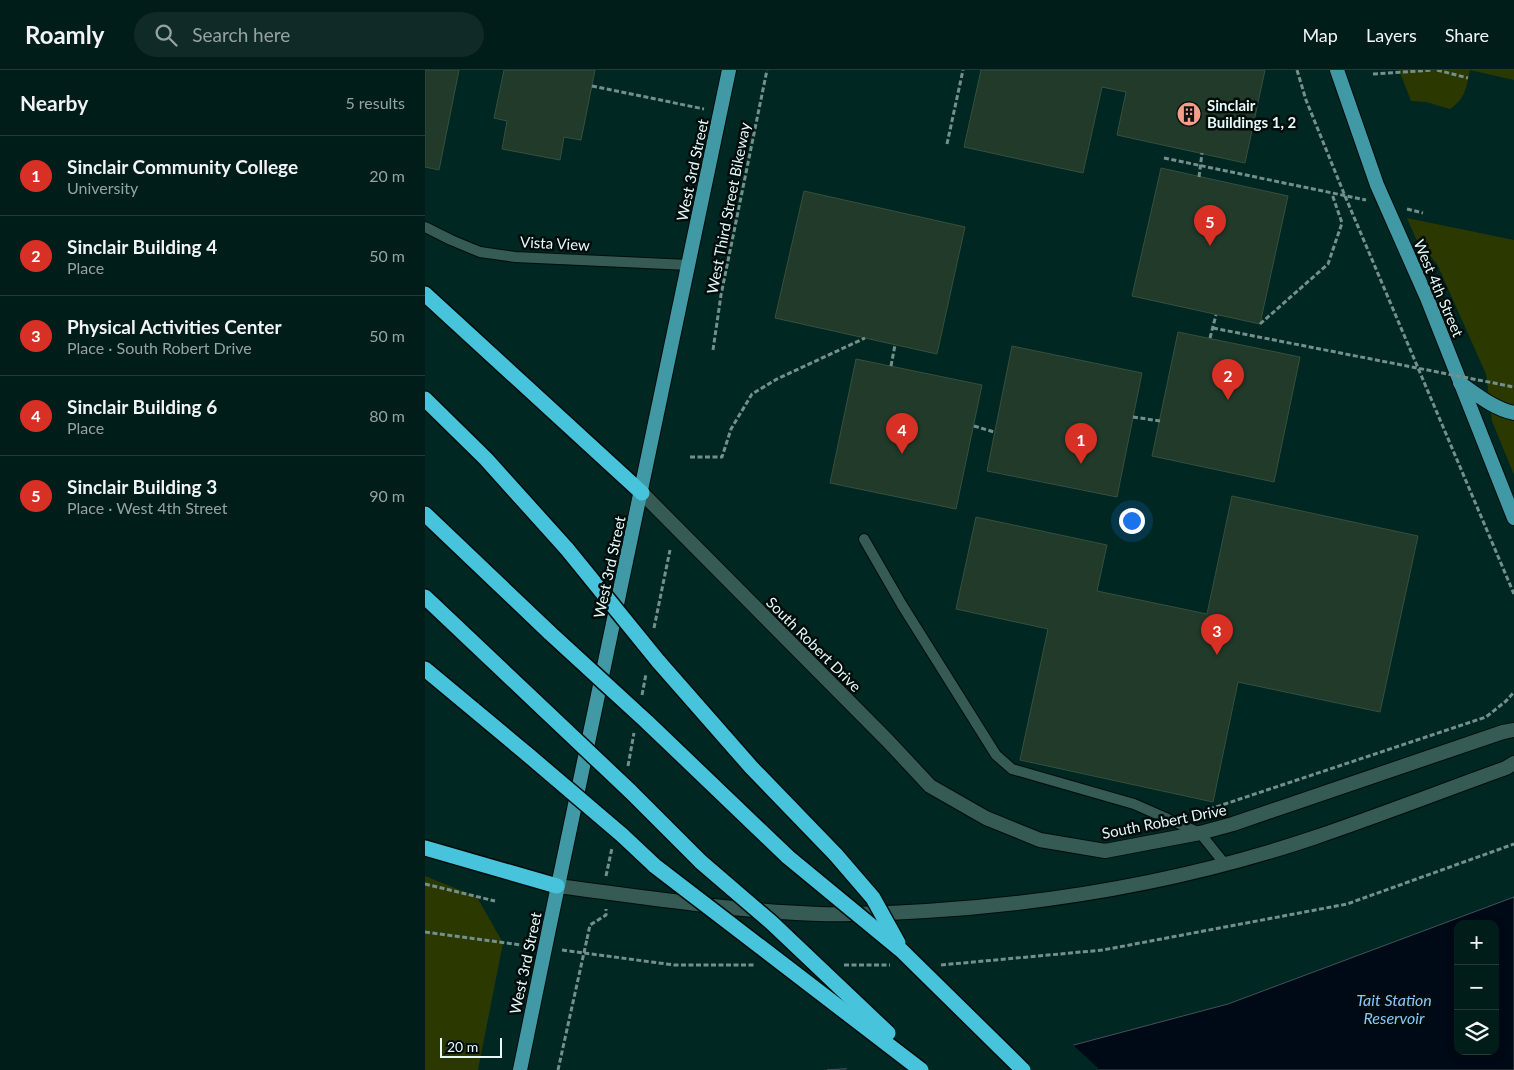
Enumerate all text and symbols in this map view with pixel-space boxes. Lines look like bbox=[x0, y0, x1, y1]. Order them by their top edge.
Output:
search box bbox=[134, 12, 484, 57]
text: Roamly bbox=[25, 20, 104, 49]
icon: search bbox=[152, 21, 180, 49]
text: Search here bbox=[192, 23, 290, 46]
text: Map bbox=[1302, 24, 1338, 46]
text: Layers bbox=[1366, 24, 1417, 46]
text: Share bbox=[1445, 24, 1489, 46]
text: Nearby bbox=[20, 90, 88, 115]
text: 5 results bbox=[345, 93, 405, 112]
place label: Sinclair Buildings 1, 2 bbox=[1207, 96, 1297, 131]
building icon: Sinclair Buildings 1, 2 bbox=[1176, 101, 1202, 127]
street label: West 3rd Street bbox=[672, 117, 712, 223]
street label: West Third Street Bikeway bbox=[703, 121, 754, 295]
text: Sinclair Community College bbox=[67, 155, 298, 178]
text: 1 bbox=[31, 166, 41, 185]
text: 20 m bbox=[369, 166, 405, 185]
text: University bbox=[67, 178, 138, 197]
pin: 5 bbox=[1194, 205, 1226, 246]
street label: Vista View bbox=[520, 232, 591, 254]
text: Sinclair Building 4 bbox=[67, 235, 217, 258]
street label: West 4th Street bbox=[1410, 237, 1468, 340]
text: 2 bbox=[31, 246, 41, 265]
text: 50 m bbox=[369, 246, 405, 265]
text: Place bbox=[67, 258, 104, 277]
text: Physical Activities Center bbox=[67, 315, 282, 338]
text: 3 bbox=[31, 326, 41, 345]
text: 50 m bbox=[369, 326, 405, 345]
text: Place · South Robert Drive bbox=[67, 338, 252, 357]
pin: 2 bbox=[1212, 359, 1244, 400]
text: Sinclair Building 6 bbox=[67, 395, 217, 418]
text: 4 bbox=[31, 406, 41, 425]
text: 80 m bbox=[369, 406, 405, 425]
pin: 4 bbox=[886, 413, 918, 454]
text: Place bbox=[67, 418, 104, 437]
pin: 1 bbox=[1065, 423, 1097, 464]
text: Sinclair Building 3 bbox=[67, 475, 217, 498]
text: 5 bbox=[31, 486, 41, 505]
text: 90 m bbox=[369, 486, 405, 505]
text: Place · West 4th Street bbox=[67, 498, 227, 517]
your location bbox=[1119, 508, 1145, 534]
street label: West 3rd Street bbox=[589, 514, 629, 620]
street label: South Robert Drive bbox=[763, 593, 865, 695]
pin: 3 bbox=[1201, 614, 1233, 655]
street label: South Robert Drive bbox=[1100, 800, 1228, 842]
street label: West 3rd Street bbox=[505, 910, 545, 1016]
map controls bbox=[1454, 920, 1499, 1055]
button: + bbox=[1454, 920, 1499, 965]
button: − bbox=[1454, 965, 1499, 1010]
water label: Tait Station Reservoir bbox=[1356, 990, 1432, 1027]
button: layers bbox=[1454, 1010, 1499, 1055]
scale bar bbox=[440, 1035, 503, 1058]
text: 20 m bbox=[447, 1038, 478, 1055]

